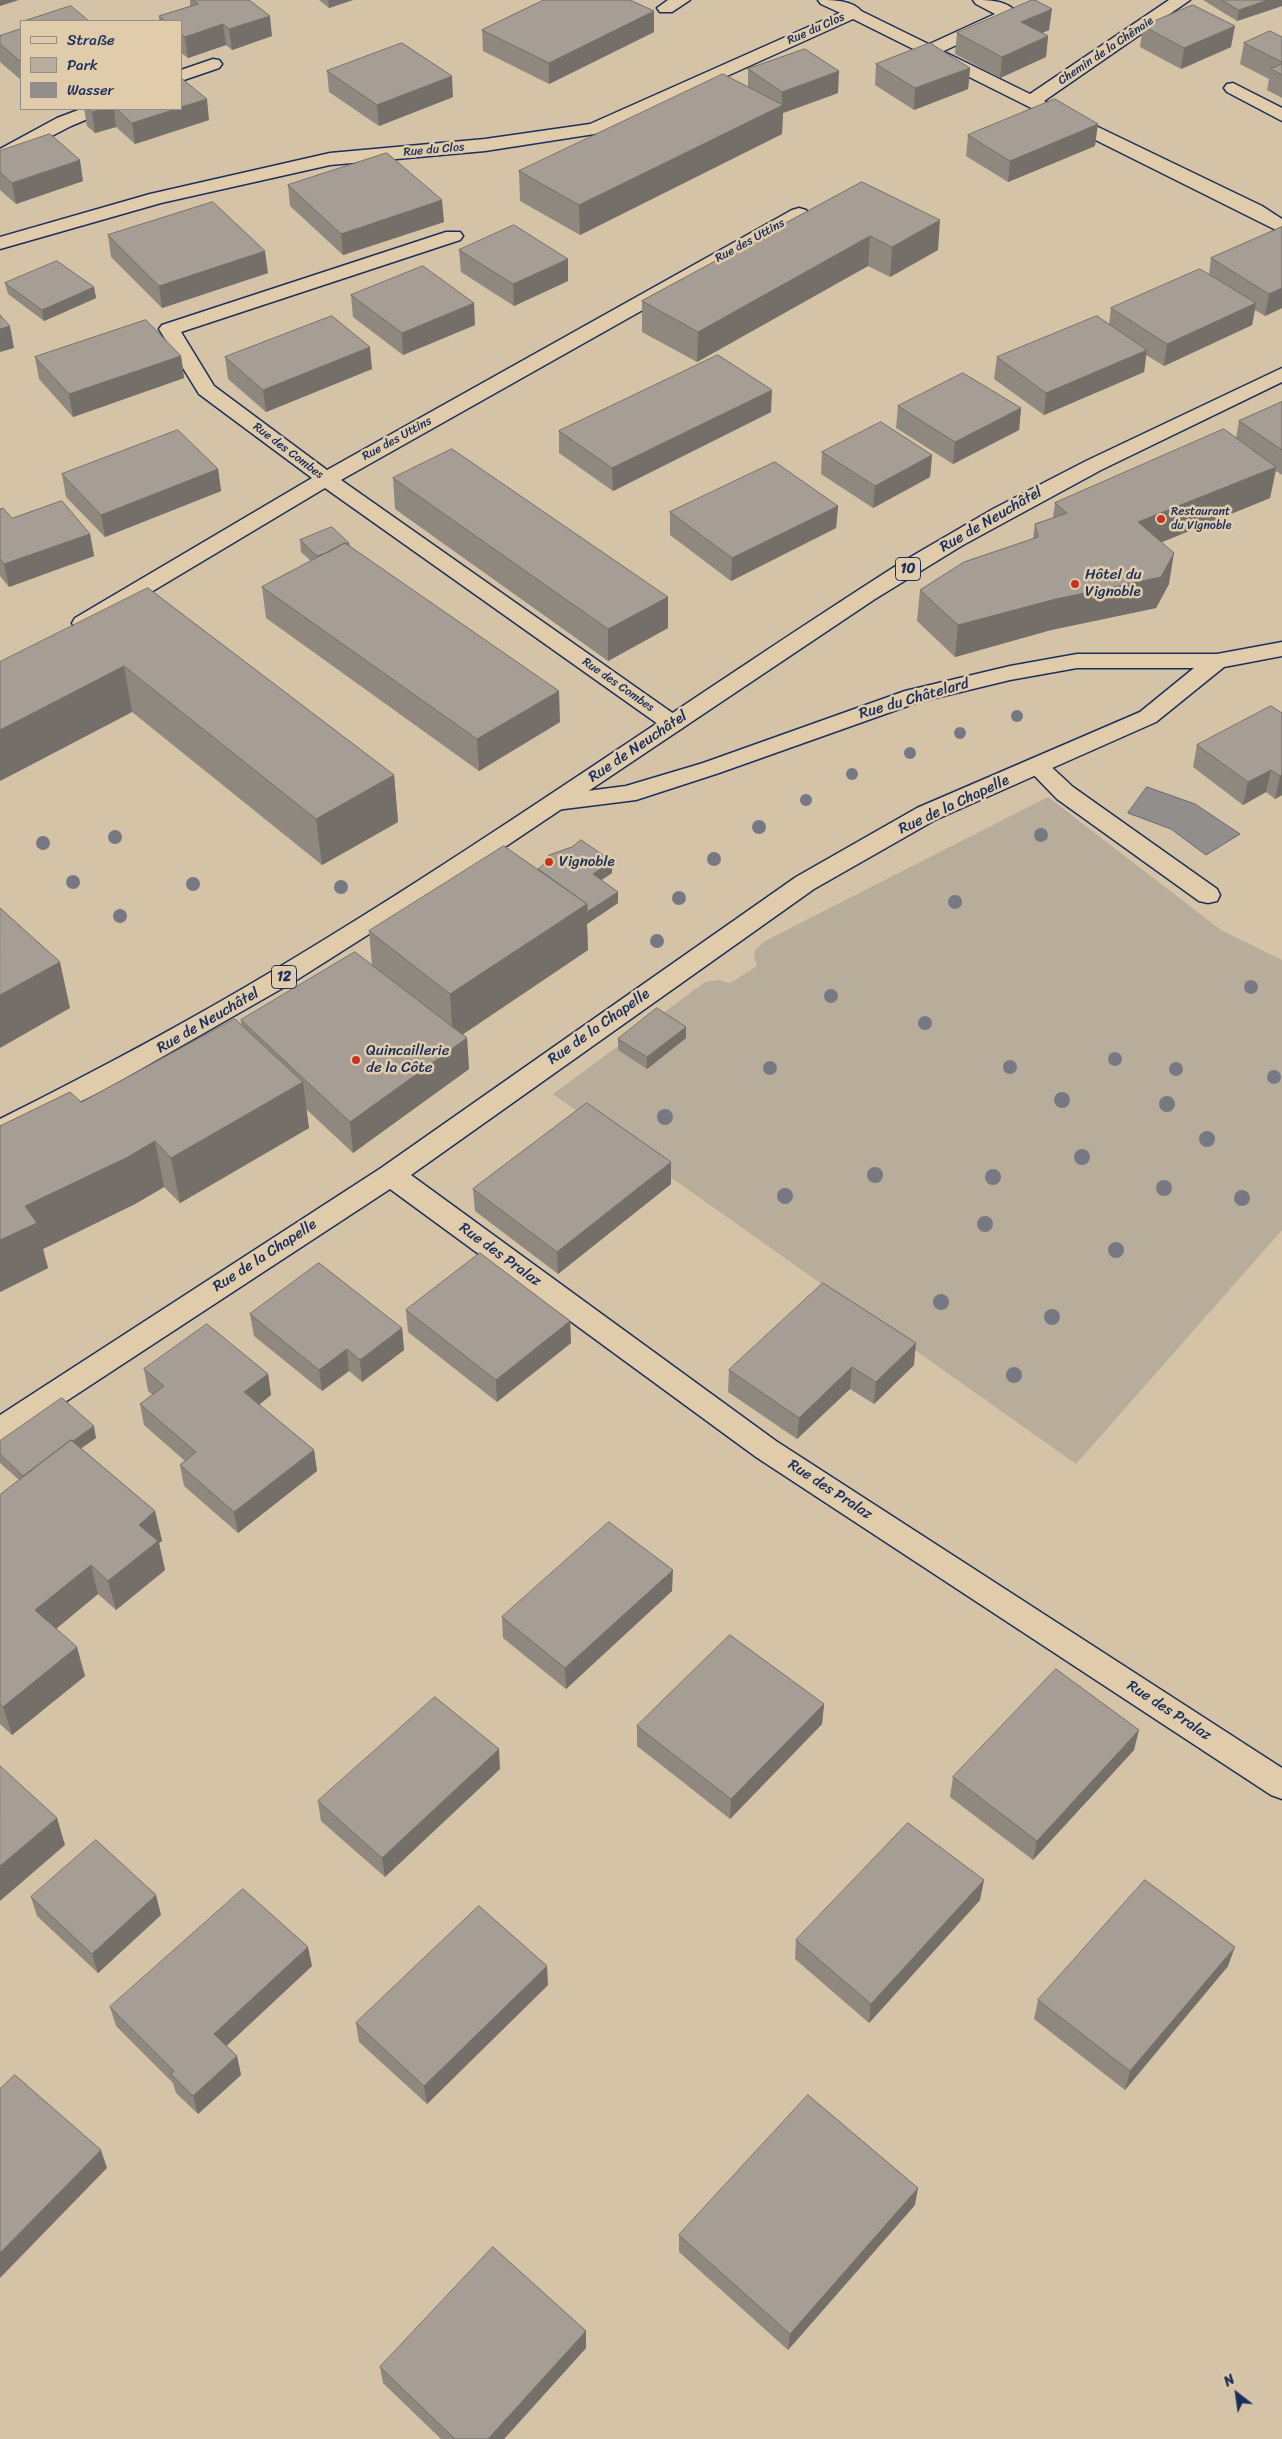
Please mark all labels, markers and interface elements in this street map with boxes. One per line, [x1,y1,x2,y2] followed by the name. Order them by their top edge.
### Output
[785,10,847,48] street label: Rue du Clos
[1056,14,1156,88] street label: Chemin de la Chênaie
[20,20,182,110] legend
[67,27,115,53] text: Straße
[67,52,98,78] text: Park
[67,77,114,103] text: Wasser
[403,140,465,160] street label: Rue du Clos
[713,216,787,266] street label: Rue des Uttins
[360,414,434,464] street label: Rue des Uttins
[250,420,326,482] street label: Rue des Combes
[937,483,1045,557] street label: Rue de Neuchâtel
[1171,505,1232,533] place label: Restaurant du Vignoble
[1155,513,1167,525] marker: Restaurant du Vignoble
[896,558,920,580] road number: 10
[1085,566,1142,601] place label: Hôtel du Vignoble
[1069,578,1081,590] marker: Hôtel du Vignoble
[579,655,657,715] street label: Rue des Combes
[857,675,971,723] street label: Rue du Châtelard
[585,707,691,787] street label: Rue de Neuchâtel
[896,771,1012,839] street label: Rue de la Chapelle
[559,853,615,871] place label: Vignoble
[543,856,555,868] marker: Vignoble
[272,966,296,989] road number: 12
[154,984,262,1058] street label: Rue de Neuchâtel
[545,985,653,1069] street label: Rue de la Chapelle
[366,1042,449,1077] place label: Quincaillerie de la Côte
[350,1054,362,1066] marker: Quincaillerie de la Côte
[210,1216,320,1296] street label: Rue de la Chapelle
[456,1219,544,1291] street label: Rue des Pralaz
[784,1456,876,1524] street label: Rue des Pralaz
[1123,1677,1215,1745] street label: Rue des Pralaz
[1219,2367,1240,2394] text: N
[1212,2369,1262,2419] north arrow

